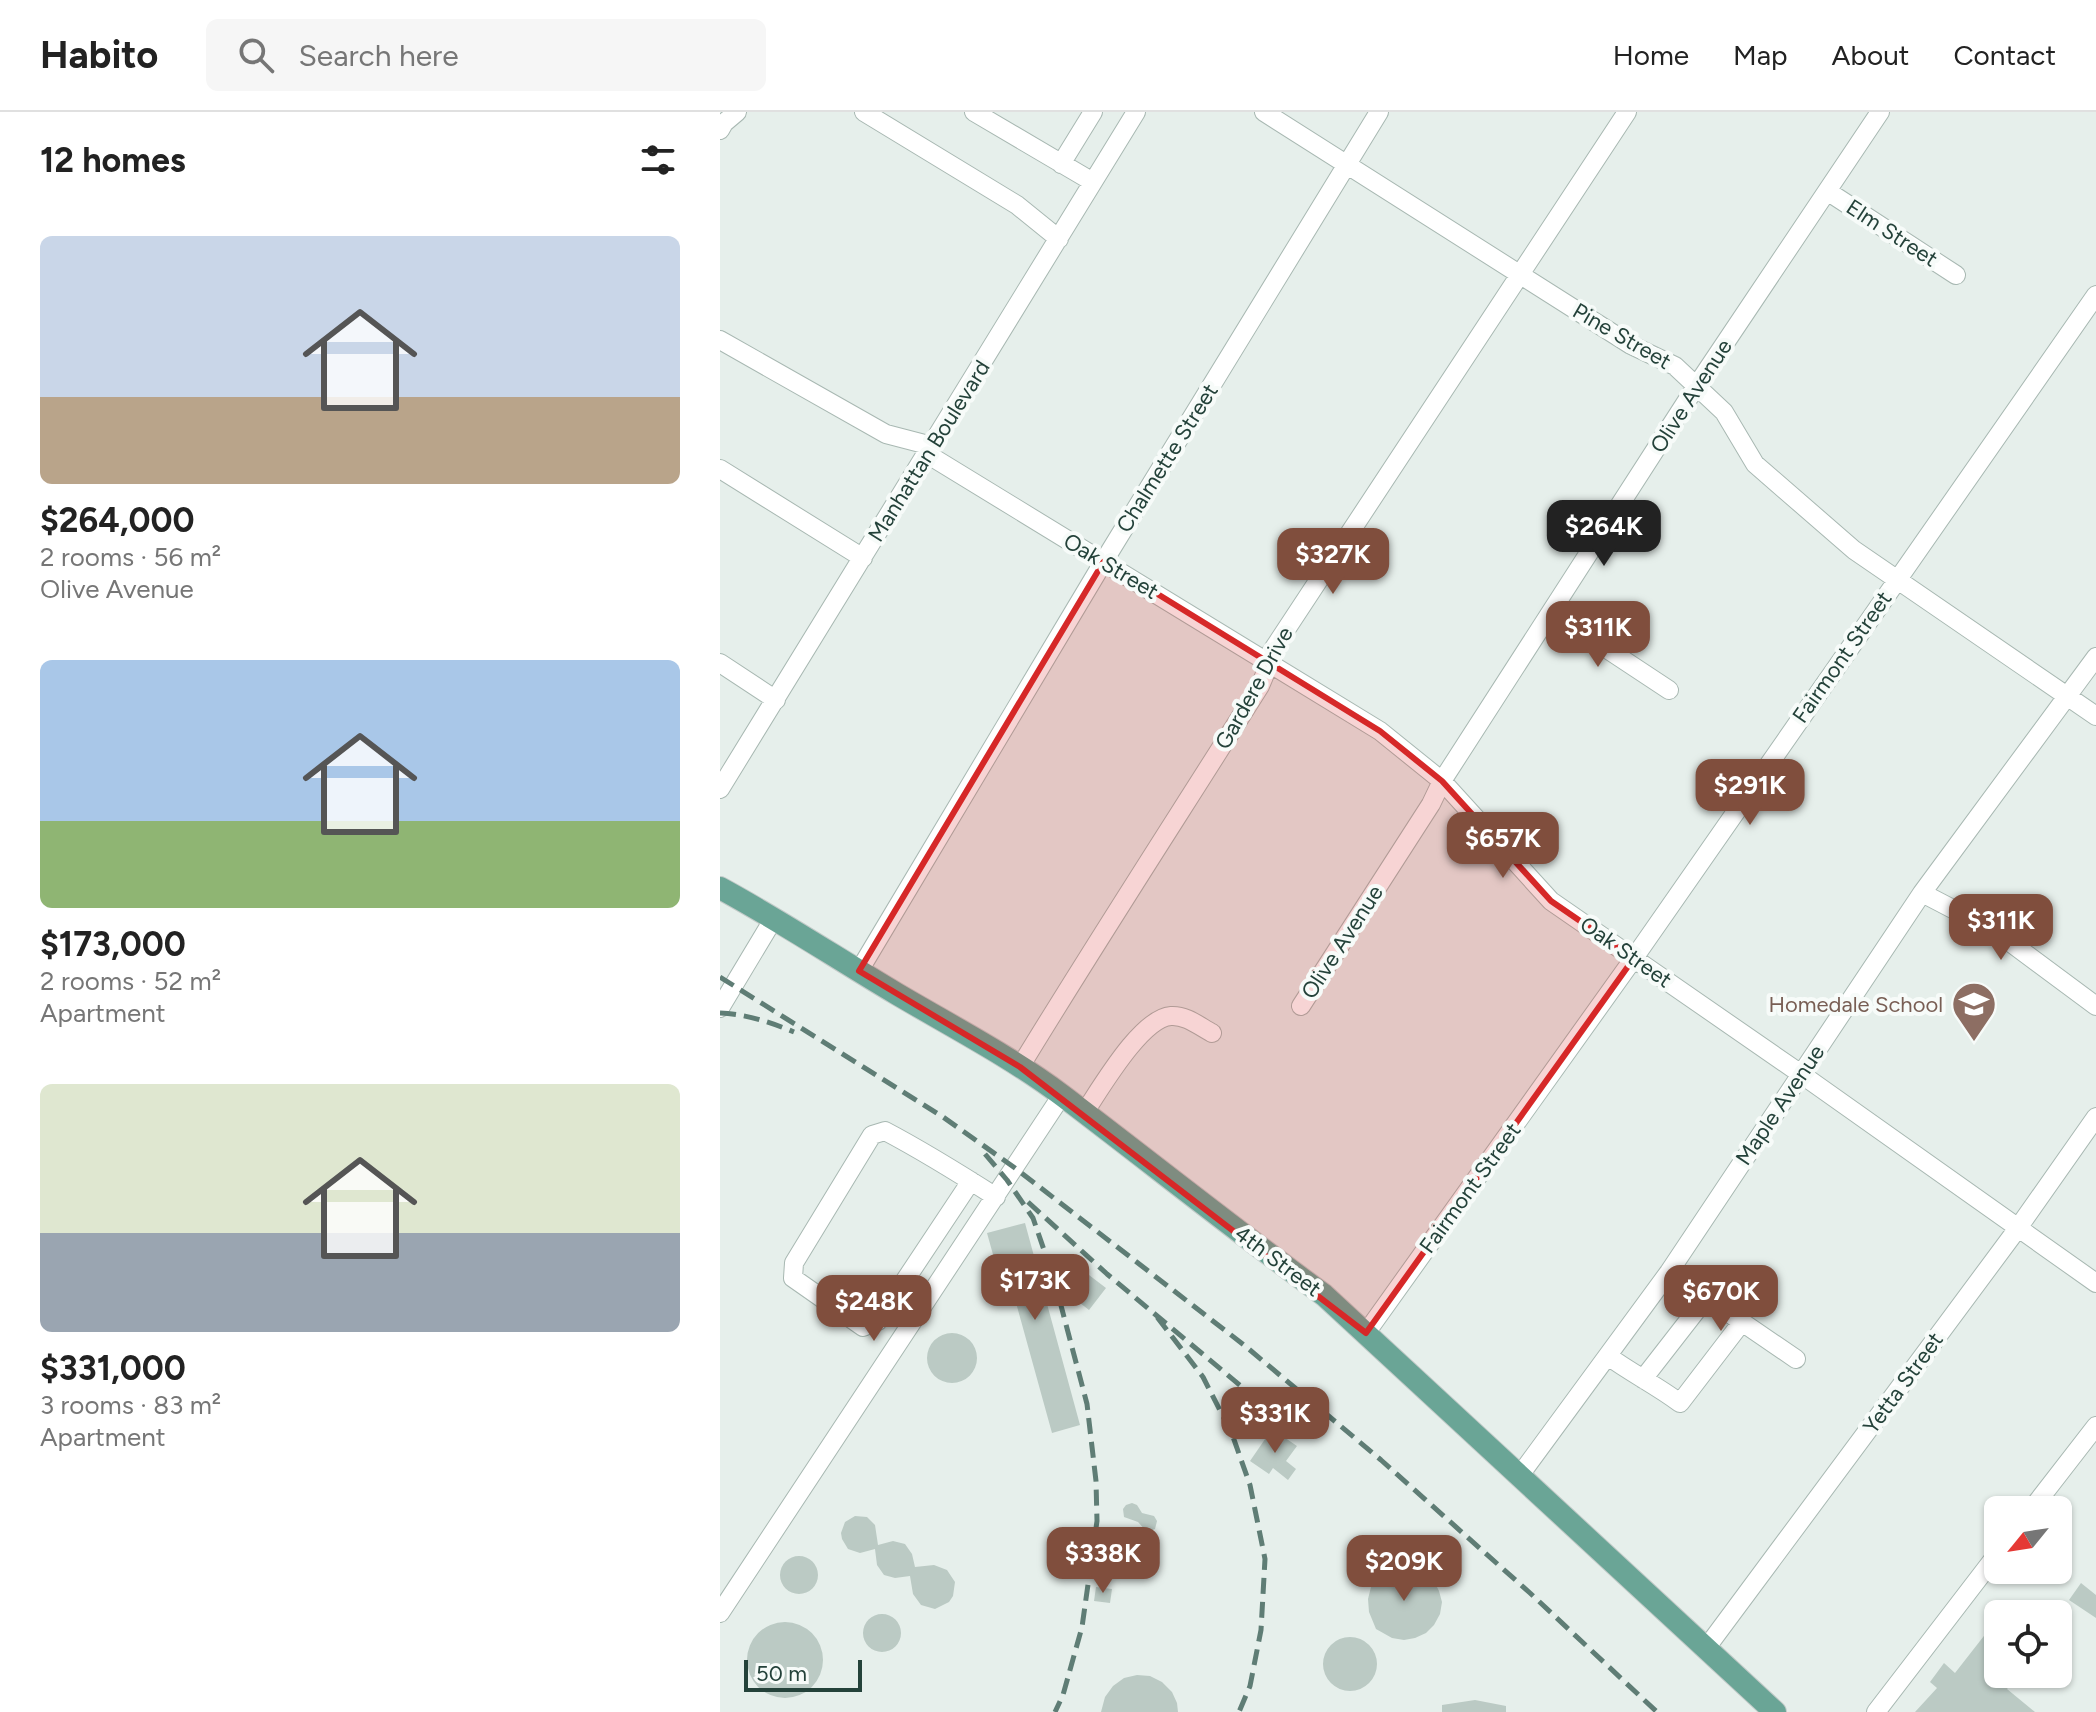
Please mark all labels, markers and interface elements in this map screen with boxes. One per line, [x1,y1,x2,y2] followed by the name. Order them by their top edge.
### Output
[206,19,766,91] search box
[40,32,158,78] text: Habito
[234,33,278,77] icon: search
[298,37,459,74] text: Search here
[1613,38,1689,72] text: Home
[1733,38,1788,72] text: Map
[1832,38,1909,72] text: About
[1953,38,2056,72] text: Contact
[636,138,680,182] icon: filters
[40,140,186,181] text: 12 homes
[1841,193,1943,273] street label: Elm Street
[288,288,432,432] icon: home
[1568,297,1676,375] street label: Pine Street
[1644,334,1738,458] street label: Olive Avenue
[862,355,996,547] street label: Manhattan Boulevard
[1110,379,1224,537] street label: Chalmette Street
[40,500,195,541] text: $264,000
[1548,500,1660,568] pin: $264K
[1565,510,1643,542] text: $264K
[1059,527,1163,605] street label: Oak Street
[1277,528,1389,596] pin: $327K
[1295,538,1371,570] text: $327K
[40,541,221,573] text: 2 rooms · 56 m²
[40,573,194,605] text: Olive Avenue
[1787,586,1897,728] street label: Fairmont Street
[1542,601,1654,669] pin: $311K
[1564,611,1632,643] text: $311K
[1209,622,1299,754] street label: Gardere Drive
[288,712,432,856] icon: home
[1694,759,1806,827] pin: $291K
[1714,769,1786,801] text: $291K
[1447,812,1559,880] pin: $657K
[1465,822,1541,854] text: $657K
[1295,880,1389,1004] street label: Olive Avenue
[1945,894,2057,962] pin: $311K
[1967,904,2035,936] text: $311K
[1575,911,1677,993] street label: Oak Street
[40,924,186,965] text: $173,000
[40,965,221,997] text: 2 rooms · 52 m²
[1950,980,1998,1043] school or university icon: Homedale School
[1769,991,1943,1018] place label: Homedale School
[40,997,166,1029] text: Apartment
[1730,1040,1830,1170] street label: Maple Avenue
[1414,1117,1526,1259] street label: Fairmont Street
[288,1136,432,1280] icon: home
[1229,1220,1327,1302] street label: 4th Street
[979,1254,1091,1322] pin: $173K
[999,1264,1071,1296] text: $173K
[1665,1265,1777,1333] pin: $670K
[818,1275,930,1343] pin: $248K
[1682,1275,1760,1307] text: $670K
[834,1285,914,1317] text: $248K
[1857,1327,1949,1439] street label: Yetta Street
[40,1348,186,1389] text: $331,000
[1219,1387,1331,1455] pin: $331K
[40,1389,221,1421] text: 3 rooms · 83 m²
[1239,1397,1311,1429] text: $331K
[40,1421,166,1453] text: Apartment
[1984,1496,2072,1584] north arrow
[1984,1496,2072,1688] map controls
[1047,1527,1159,1595] pin: $338K
[1348,1535,1460,1603] pin: $209K
[1065,1537,1141,1569] text: $338K
[1365,1545,1443,1577] text: $209K
[1984,1600,2072,1688] button: locate
[744,1656,862,1692] scale bar
[756,1660,807,1687] text: 50 m

